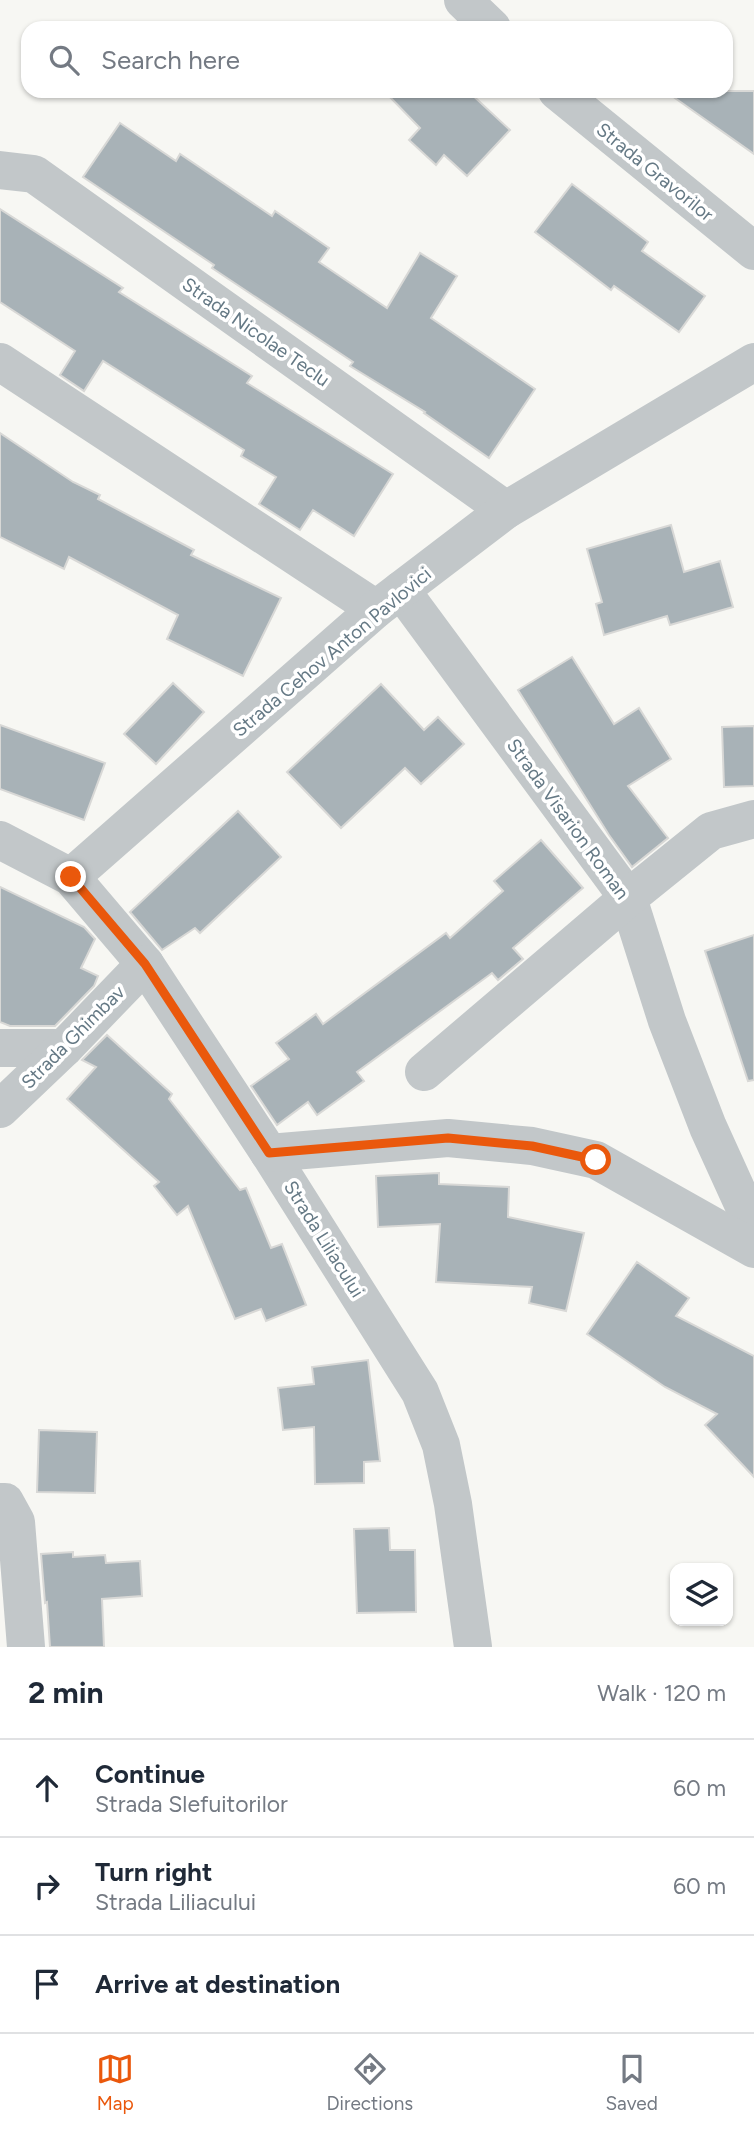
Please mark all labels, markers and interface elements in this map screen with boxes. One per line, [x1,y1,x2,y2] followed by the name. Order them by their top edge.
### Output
[21,21,733,98] search box
[45,41,83,79] icon: search
[101,44,240,76] text: Search here
[592,118,719,227] street label: Strada Gravorilor
[178,273,334,391] street label: Strada Nicolae Teclu
[228,562,436,742] street label: Strada Cehov Anton Pavlovici
[502,734,634,904] street label: Strada Visarion Roman
[55,861,86,892] route end
[17,980,130,1093] street label: Strada Ghimbav
[580,1144,611,1175] route start
[279,1176,369,1302] street label: Strada Liliacului
[670,1563,733,1626] map controls
[670,1563,733,1626] button: layers
[28,1674,104,1711] text: 2 min
[597,1679,726,1707] text: Walk · 120 m
[95,1758,205,1790] text: Continue
[28,1769,66,1807] icon: ahead
[673,1774,726,1802] text: 60 m
[95,1790,288,1818] text: Strada Slefuitorilor
[95,1856,212,1888] text: Turn right
[28,1867,66,1905] icon: right
[673,1872,726,1900] text: 60 m
[95,1888,256,1916] text: Strada Liliacului
[28,1965,66,2003] icon: arrive
[95,1968,340,2000] text: Arrive at destination
[96,2050,134,2115] tab: Map
[326,2050,413,2115] tab: Directions
[605,2050,658,2115] tab: Saved

